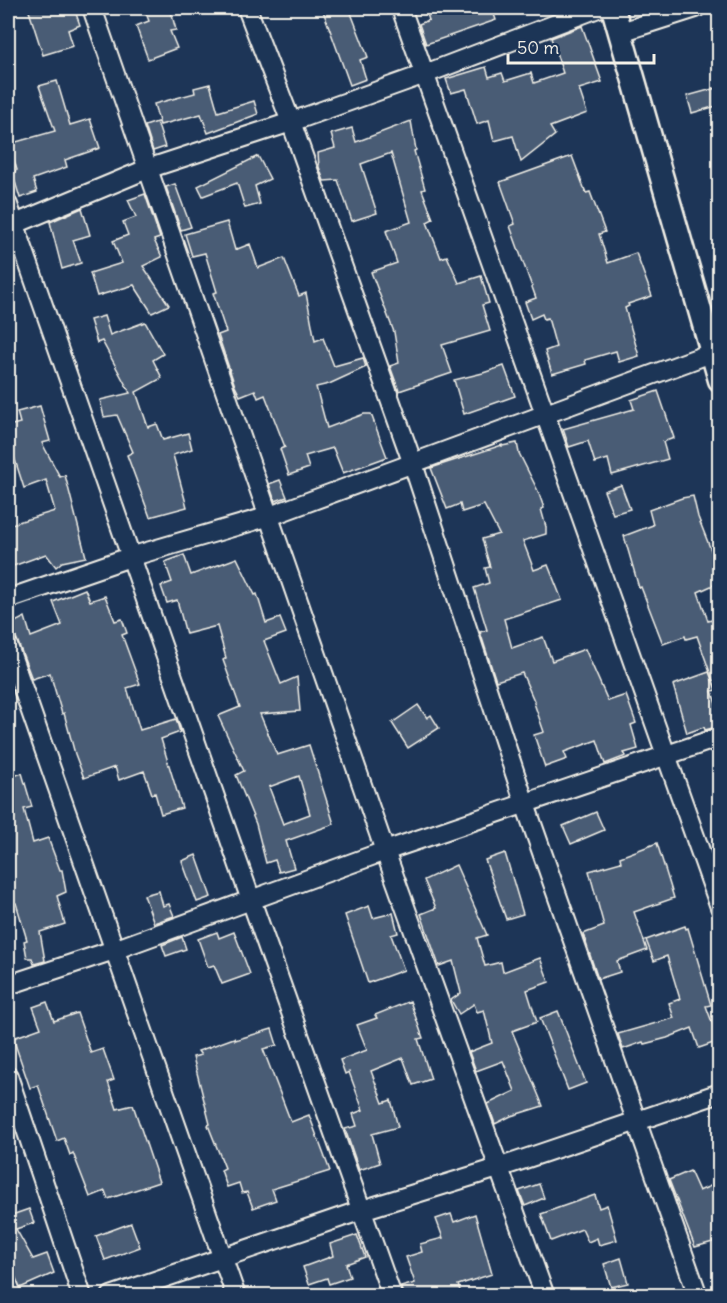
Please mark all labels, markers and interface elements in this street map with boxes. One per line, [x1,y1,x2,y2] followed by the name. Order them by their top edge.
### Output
[508,27,654,65] scale bar
[517,36,559,59] text: 50 m

